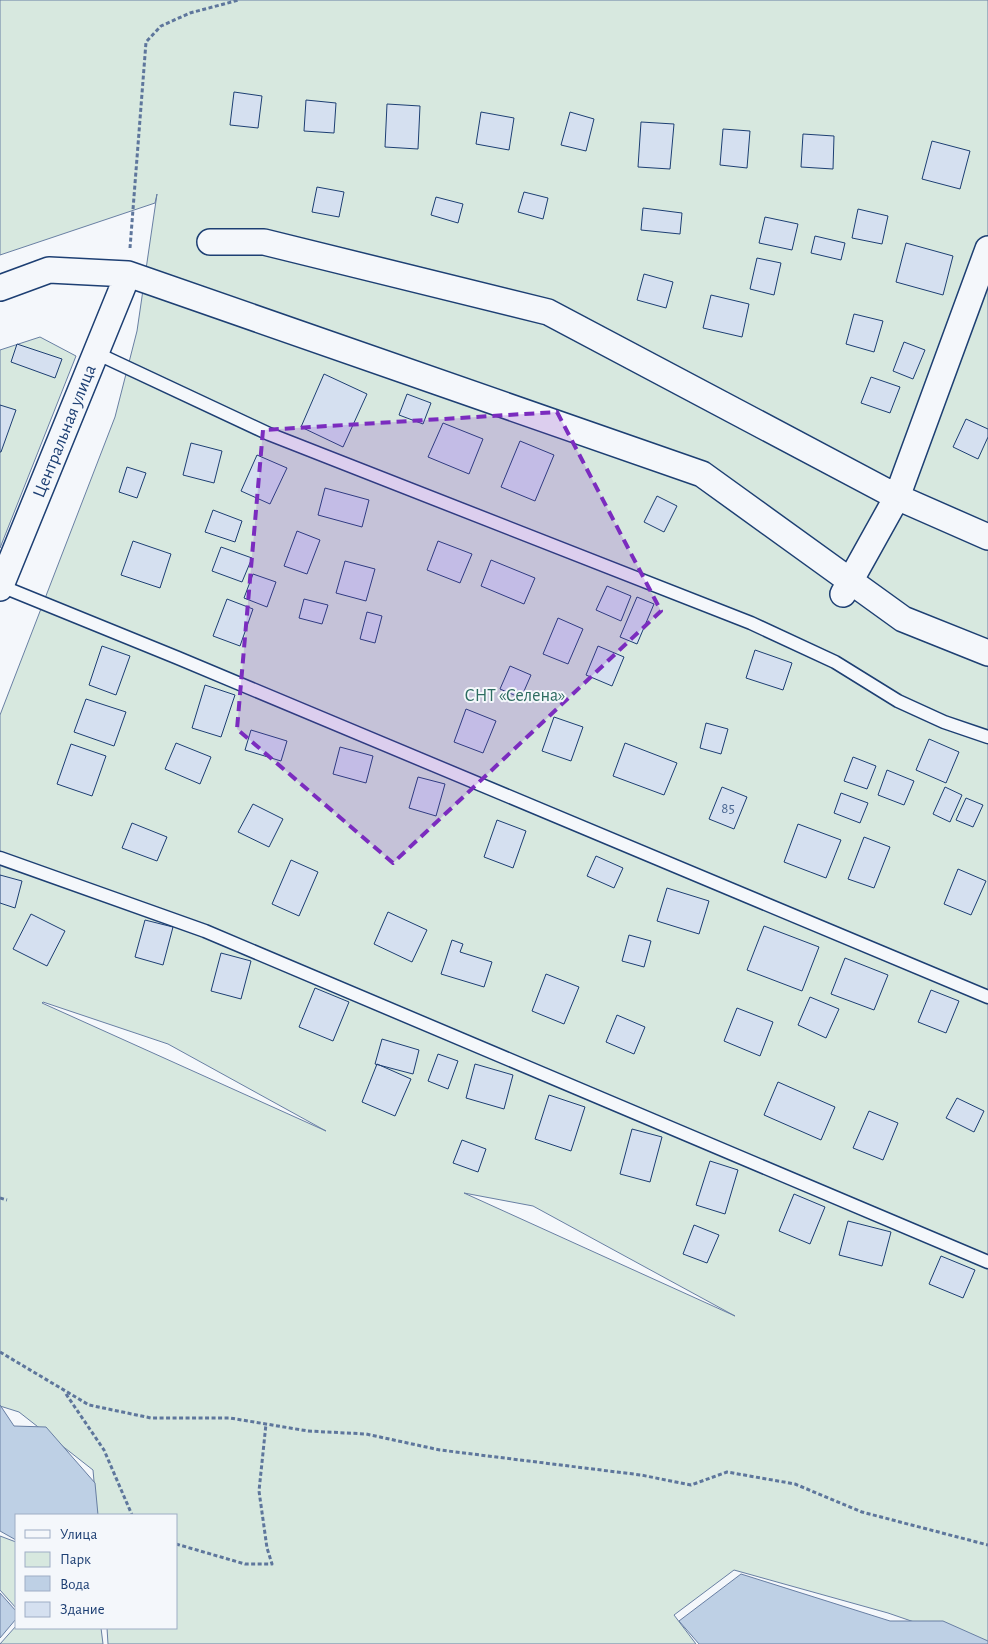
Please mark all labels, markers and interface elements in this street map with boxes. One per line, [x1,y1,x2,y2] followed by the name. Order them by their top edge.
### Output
[30,362,100,500] street label: Центральная улица
[465,687,565,705] park label: СНТ «Селена»
[721,801,735,816] house number: 85
[15,1514,178,1629] legend
[60,1527,97,1542] text: Улица
[60,1552,91,1567] text: Парк
[60,1577,90,1592] text: Вода
[60,1602,105,1617] text: Здание

